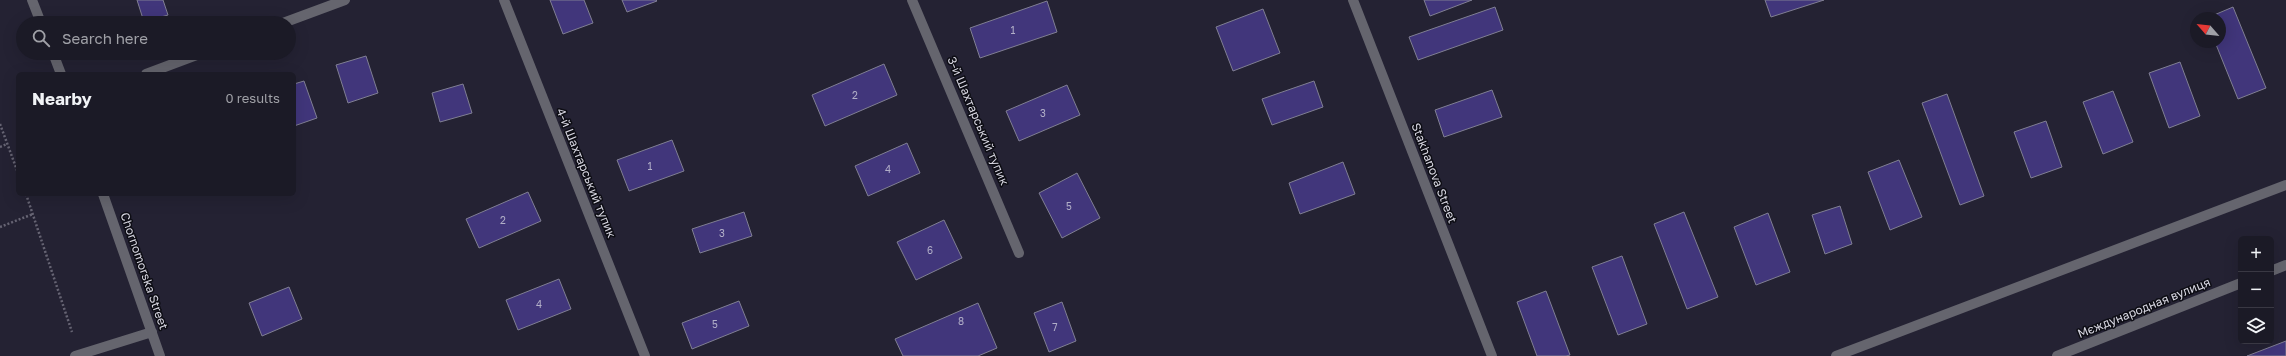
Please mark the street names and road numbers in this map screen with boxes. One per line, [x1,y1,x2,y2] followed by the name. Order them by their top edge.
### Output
[945,54,1012,188] street label: 3-й Шахтарський тупик
[554,106,619,240] street label: 4-й Шахтарський тупик
[1408,121,1461,225] street label: Stakhanova Street
[117,210,172,332] street label: Chornomorska Street
[2075,274,2212,341] street label: Мєждународная вулиця

